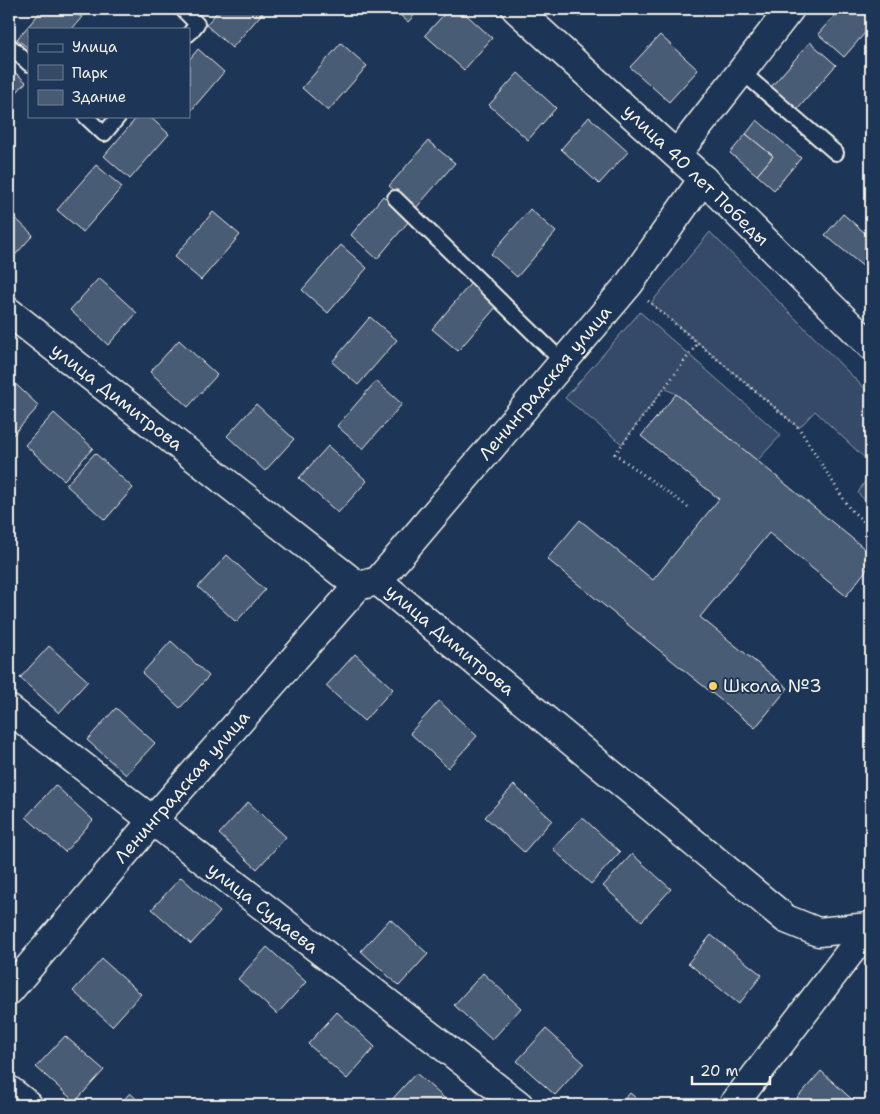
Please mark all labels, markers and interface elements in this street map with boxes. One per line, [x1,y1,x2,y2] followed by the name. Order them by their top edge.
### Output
[28,28,190,118] legend
[72,37,118,57] text: Улица
[72,63,108,83] text: Парк
[72,87,126,107] text: Здание
[618,99,774,251] street label: улица 40 лет Победы
[473,301,617,465] street label: Ленинградская улица
[46,338,188,456] street label: улица Димитрова
[380,579,520,701] street label: улица Димитрова
[723,674,822,698] place label: Школа №3
[707,680,719,692] marker: Школа №3
[109,706,255,868] street label: Ленинградская улица
[203,857,323,959] street label: улица Судаева
[692,1054,770,1086] scale bar
[700,1061,739,1081] text: 20 m

